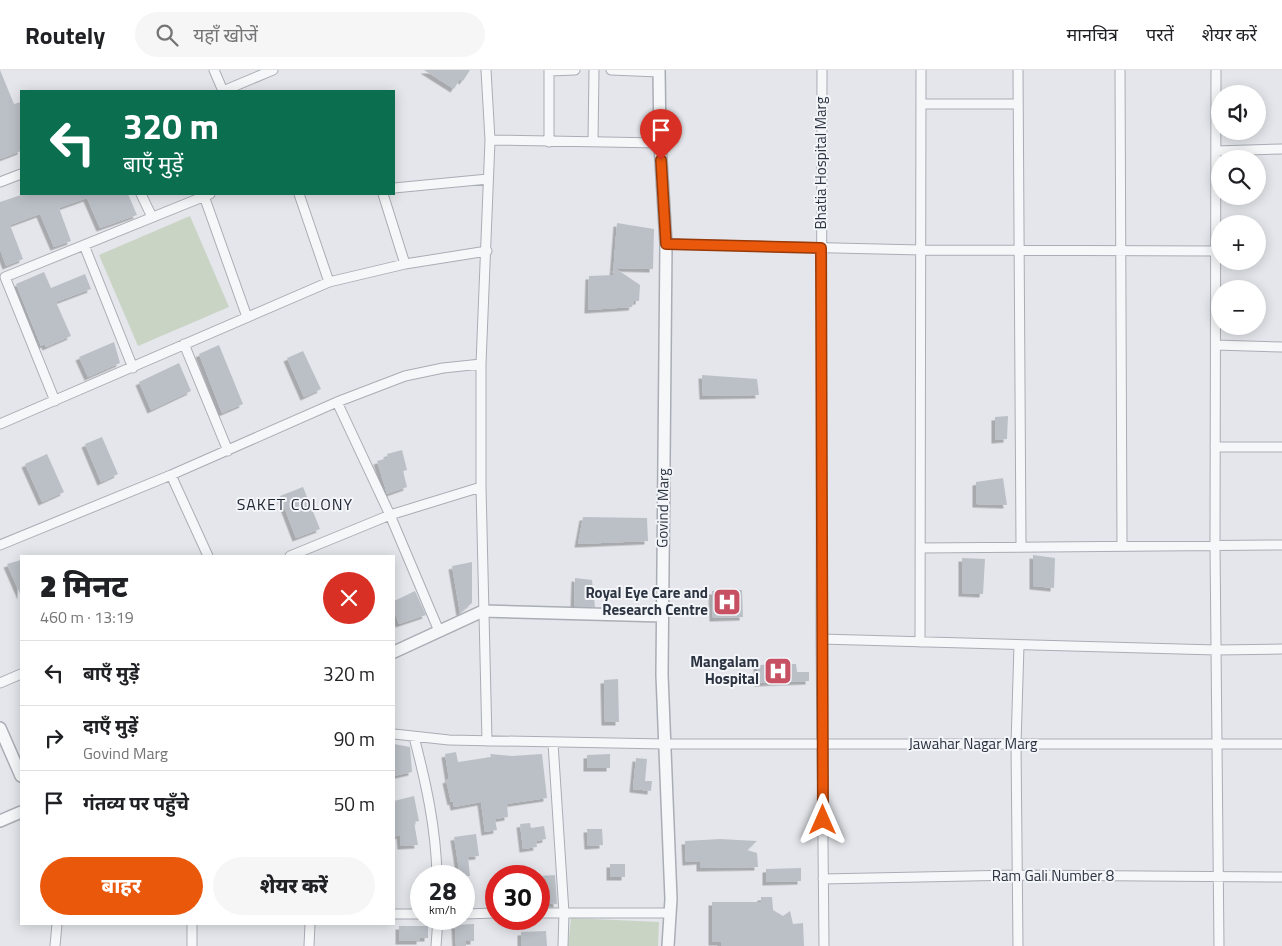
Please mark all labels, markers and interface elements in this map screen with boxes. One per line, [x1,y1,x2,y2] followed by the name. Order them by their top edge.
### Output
[135,12,485,57] search box
[25,17,105,53] text: Routely
[193,20,258,49] text: यहाँ खोजें
[153,21,181,49] icon: search
[1066,21,1118,48] text: मानचित्र
[1146,21,1174,48] text: परतें
[1202,21,1257,48] text: शेयर करें
[1211,85,1266,335] map controls
[1211,85,1266,140] button: sound
[809,96,832,229] street label: Bhatia Hospital Marg
[123,99,219,153] text: 320 m
[640,109,682,160] pin
[40,110,105,175] icon: left
[647,116,675,144] icon: arrive
[123,147,183,181] text: बाएँ मुड़ें
[1211,150,1266,205] button: search
[1211,215,1266,270] button: +
[1211,280,1266,335] button: −
[650,468,675,548] street label: Govind Marg
[237,492,353,516] district label: SAKET COLONY
[40,563,128,609] text: 2 मिनट
[323,572,375,624] button: close
[585,581,708,621] place label: Royal Eye Care and Research Centre
[712,587,742,617] hospital icon: Royal Eye Care and Research Centre
[40,605,134,629] text: 460 m · 13:19
[690,650,759,690] place label: Mangalam Hospital
[763,656,793,686] hospital icon: Mangalam Hospital
[83,658,139,687] text: बाएँ मुड़ें
[40,659,68,687] icon: left
[323,659,375,688] text: 320 m
[83,711,138,740] text: दाएँ मुड़ें
[40,724,68,752] icon: right
[334,724,375,753] text: 90 m
[908,732,1038,755] street label: Jawahar Nagar Marg
[83,741,168,765] text: Govind Marg
[83,788,189,817] text: गंतव्य पर पहुँचे
[40,789,68,817] icon: arrive
[334,789,375,818] text: 50 m
[796,793,848,845] position arrow
[40,857,203,915] button: बाहर
[213,857,375,915] button: शेयर करें
[992,864,1114,887] street label: Ram Gali Number 8
[485,865,550,930] speed limit sign: 30
[428,872,457,910] text: 28
[429,900,456,919] text: km/h

